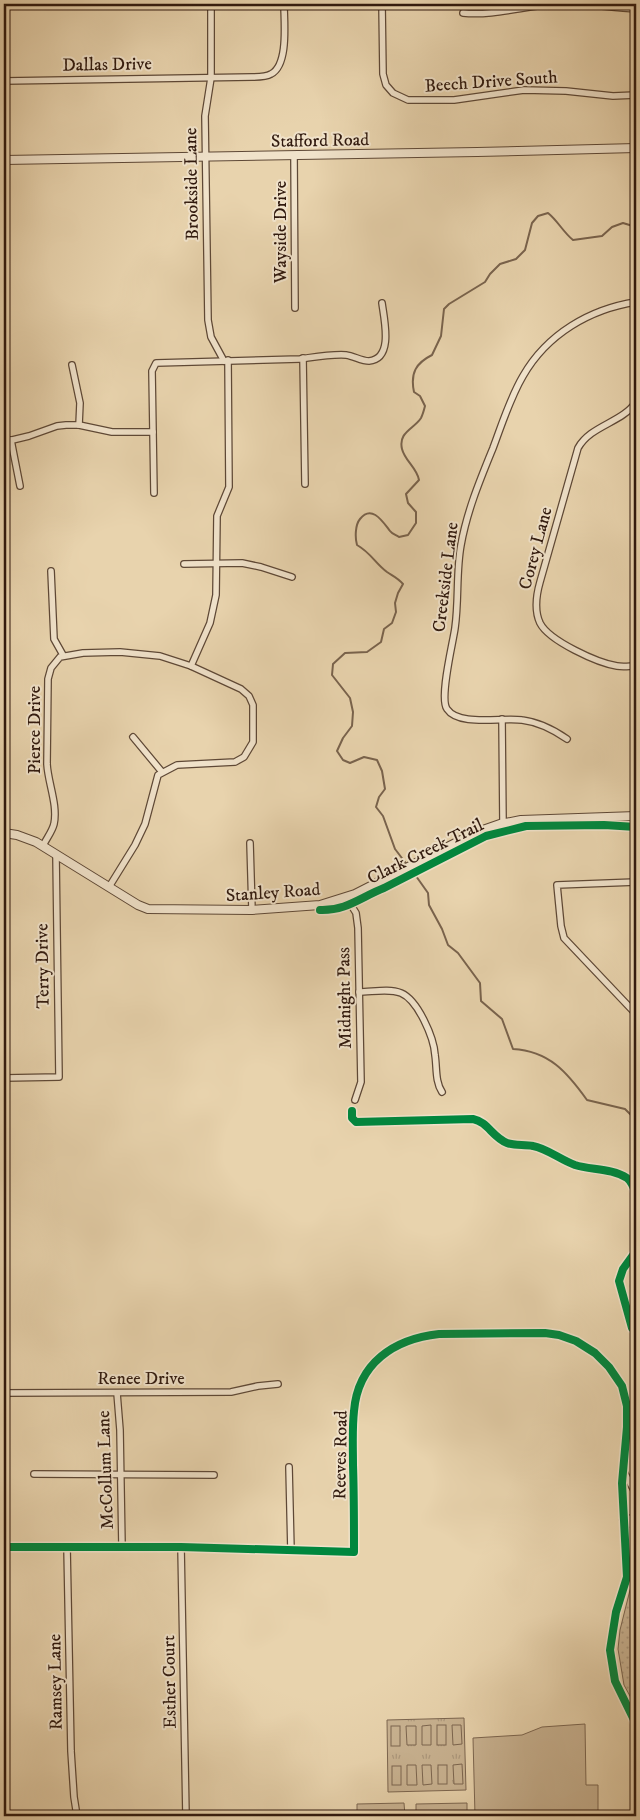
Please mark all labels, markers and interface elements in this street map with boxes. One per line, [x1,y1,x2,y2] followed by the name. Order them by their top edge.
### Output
[62,53,152,77] street label: Dallas Drive
[424,66,559,98] street label: Beech Drive South
[180,127,204,241] street label: Brookside Lane
[271,129,369,153] street label: Stafford Road
[270,181,292,284] street label: Wayside Drive
[514,505,558,592] street label: Corey Lane
[428,521,464,633] street label: Creekside Lane
[24,686,46,774] street label: Pierce Drive
[364,814,488,890] street label: Clark Creek Trail
[225,879,321,907] street label: Stanley Road
[31,923,55,1009] street label: Terry Drive
[333,947,357,1049] street label: Midnight Pass
[97,1368,185,1390] street label: Renee Drive
[93,1410,119,1530] street label: McCollum Lane
[329,1410,353,1500] street label: Reeves Road
[44,1634,68,1730] street label: Ramsey Lane
[158,1635,182,1729] street label: Esther Court

